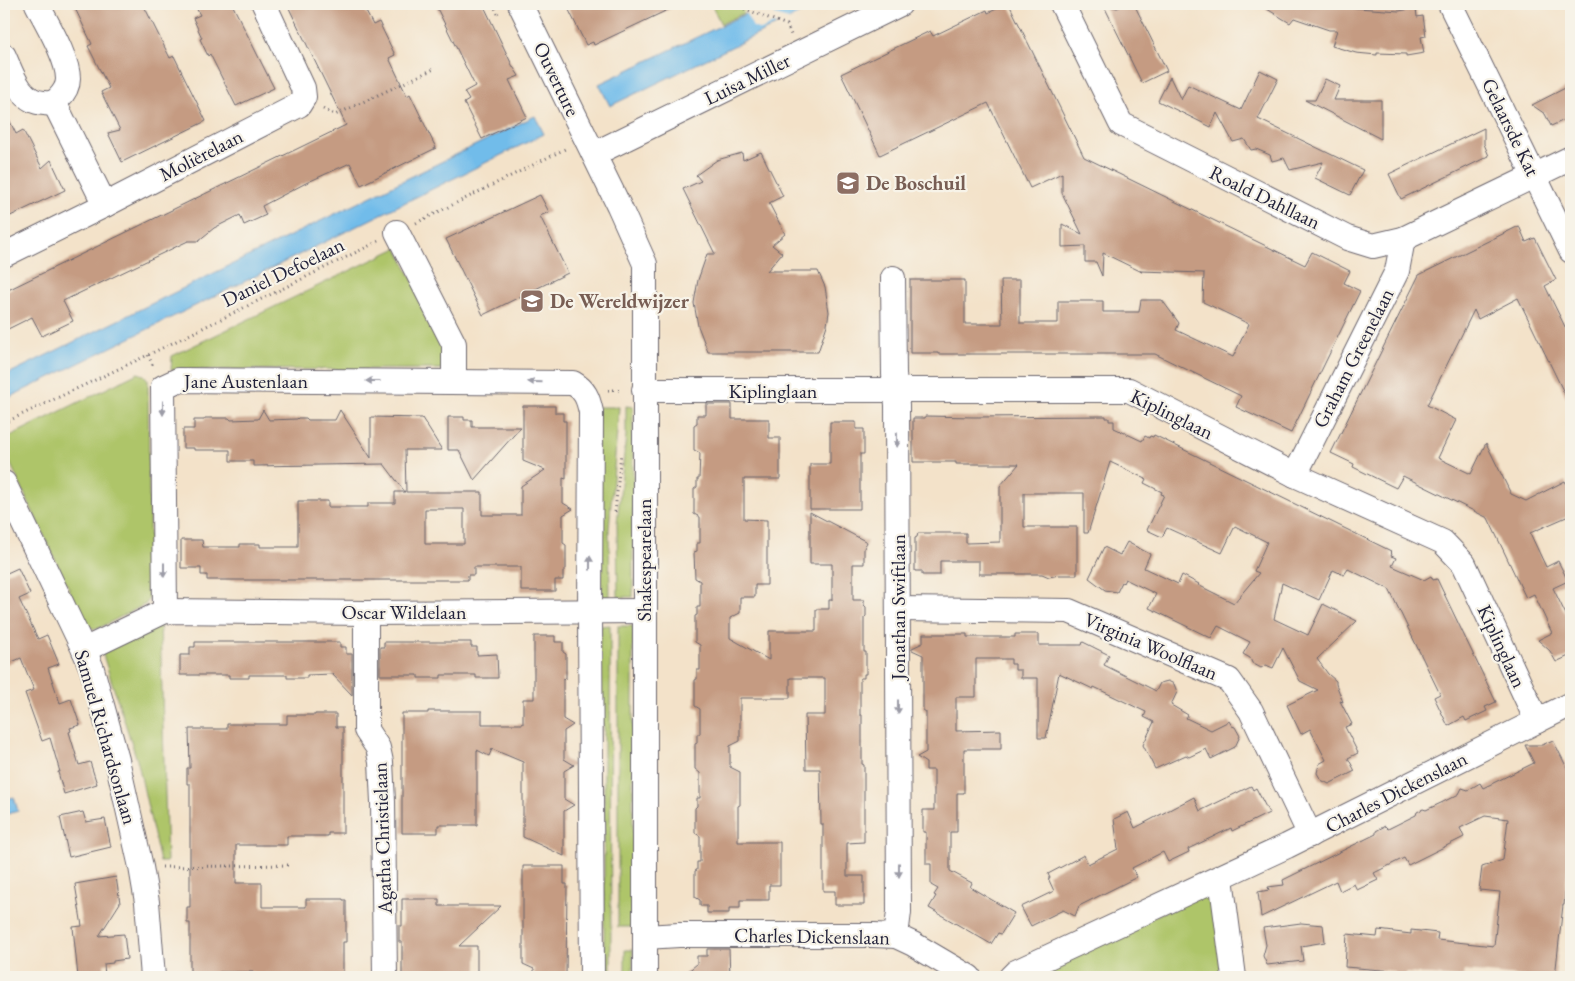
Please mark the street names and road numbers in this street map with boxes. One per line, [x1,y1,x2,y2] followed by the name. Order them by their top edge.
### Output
[528,37,586,121] street label: Ouverture
[700,47,795,111] street label: Luisa Miller
[1476,74,1546,181] street label: Gelaarsde Kat
[155,123,248,187] street label: Molièrelaan
[1205,159,1325,235] street label: Roald Dahllaan
[218,231,349,313] street label: Daniel Defoelaan
[1307,283,1400,432] street label: Graham Greenelaan
[182,368,308,394] street label: Jane Austenlaan
[729,378,818,404] street label: Kiplinglaan
[1126,383,1218,445] street label: Kiplinglaan
[631,498,657,622] street label: Shakespearelaan
[885,533,911,682] street label: Jonathan Swiftlaan
[341,599,467,625] street label: Oscar Wildelaan
[1471,600,1533,692] street label: Kiplinglaan
[1080,606,1222,686] street label: Virginia Woolflaan
[69,647,144,828] street label: Samuel Richardsonlaan
[1321,745,1472,839] street label: Charles Dickenslaan
[366,761,398,915] street label: Agatha Christielaan
[734,922,891,950] street label: Charles Dickenslaan

